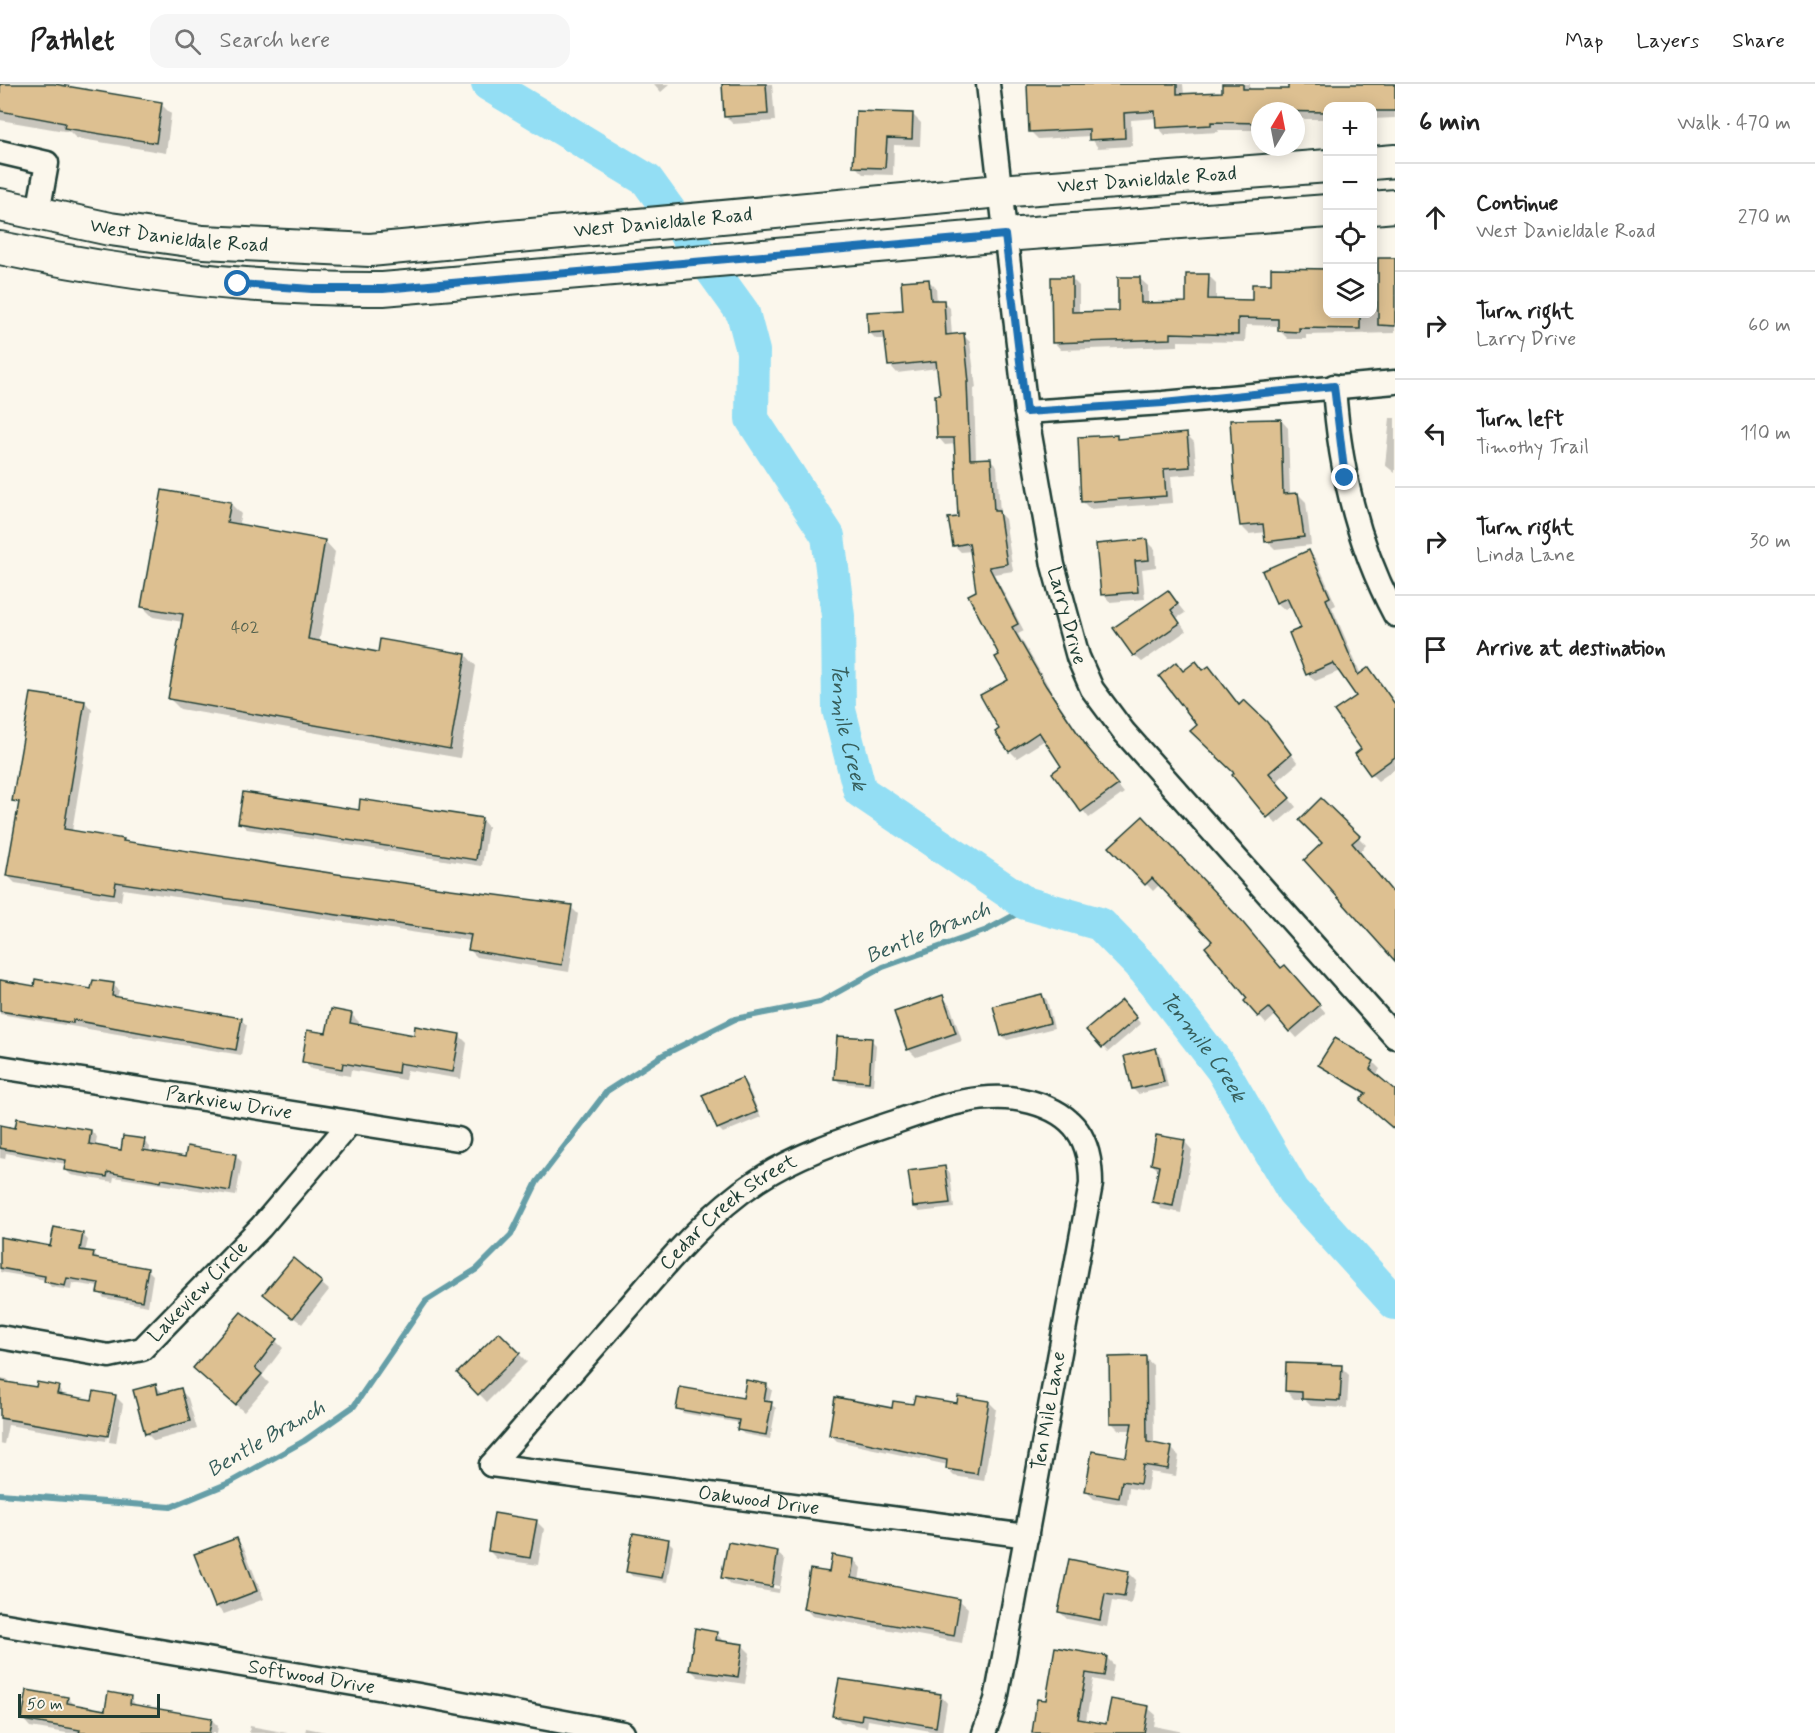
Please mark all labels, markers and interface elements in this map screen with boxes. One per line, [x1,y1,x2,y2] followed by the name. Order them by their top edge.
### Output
[150,14,570,68] search box
[30,23,114,60] text: Pathlet
[171,25,204,58] icon: search
[219,27,330,55] text: Search here
[1565,27,1603,55] text: Map
[1636,27,1699,55] text: Layers
[1732,27,1785,55] text: Share
[1251,102,1305,156] north arrow
[1323,102,1377,318] map controls
[1323,102,1377,156] button: +
[1419,106,1481,140] text: 6 min
[1677,110,1791,137] text: Walk · 470 m
[1323,156,1377,210] button: −
[1057,160,1238,200] street label: West Danieldale Road
[1476,190,1558,218] text: Continue
[572,201,754,244] street label: West Danieldale Road
[1419,201,1452,234] icon: ahead
[1738,204,1791,231] text: 270 m
[1323,210,1377,264] button: locate
[87,211,269,259] street label: West Danieldale Road
[1476,218,1655,245] text: West Danieldale Road
[1323,264,1377,318] button: layers
[224,270,250,296] route start
[1476,298,1574,326] text: Turn right
[1419,309,1452,342] icon: right
[1748,312,1791,339] text: 60 m
[1476,326,1576,353] text: Larry Drive
[1476,406,1564,434] text: Turn left
[1419,417,1452,450] icon: left
[1740,420,1791,447] text: 110 m
[1476,434,1589,461] text: Timothy Trail
[1331,464,1357,490] route end
[1476,514,1574,542] text: Turn right
[1419,525,1452,558] icon: right
[1749,528,1791,555] text: 30 m
[1476,542,1575,569] text: Linda Lane
[1041,564,1093,669] street label: Larry Drive
[231,617,259,638] house number: 402
[1419,633,1452,666] icon: arrive
[1476,635,1666,663] text: Arrive at destination
[824,663,874,795] water label: Tenmile Creek
[862,895,995,971] water label: Bentle Branch
[1153,986,1253,1108] water label: Tenmile Creek
[164,1080,294,1126] street label: Parkview Drive
[653,1147,801,1276] street label: Cedar Creek Street
[142,1234,254,1348] street label: Lakeview Circle
[1025,1349,1073,1473] street label: Ten Mile Lane
[202,1394,330,1484] water label: Bentle Branch
[696,1479,821,1522] street label: Oakwood Drive
[246,1653,377,1701] street label: Softwood Drive
[18,1691,160,1718] scale bar
[27,1694,63,1715] text: 50 m

